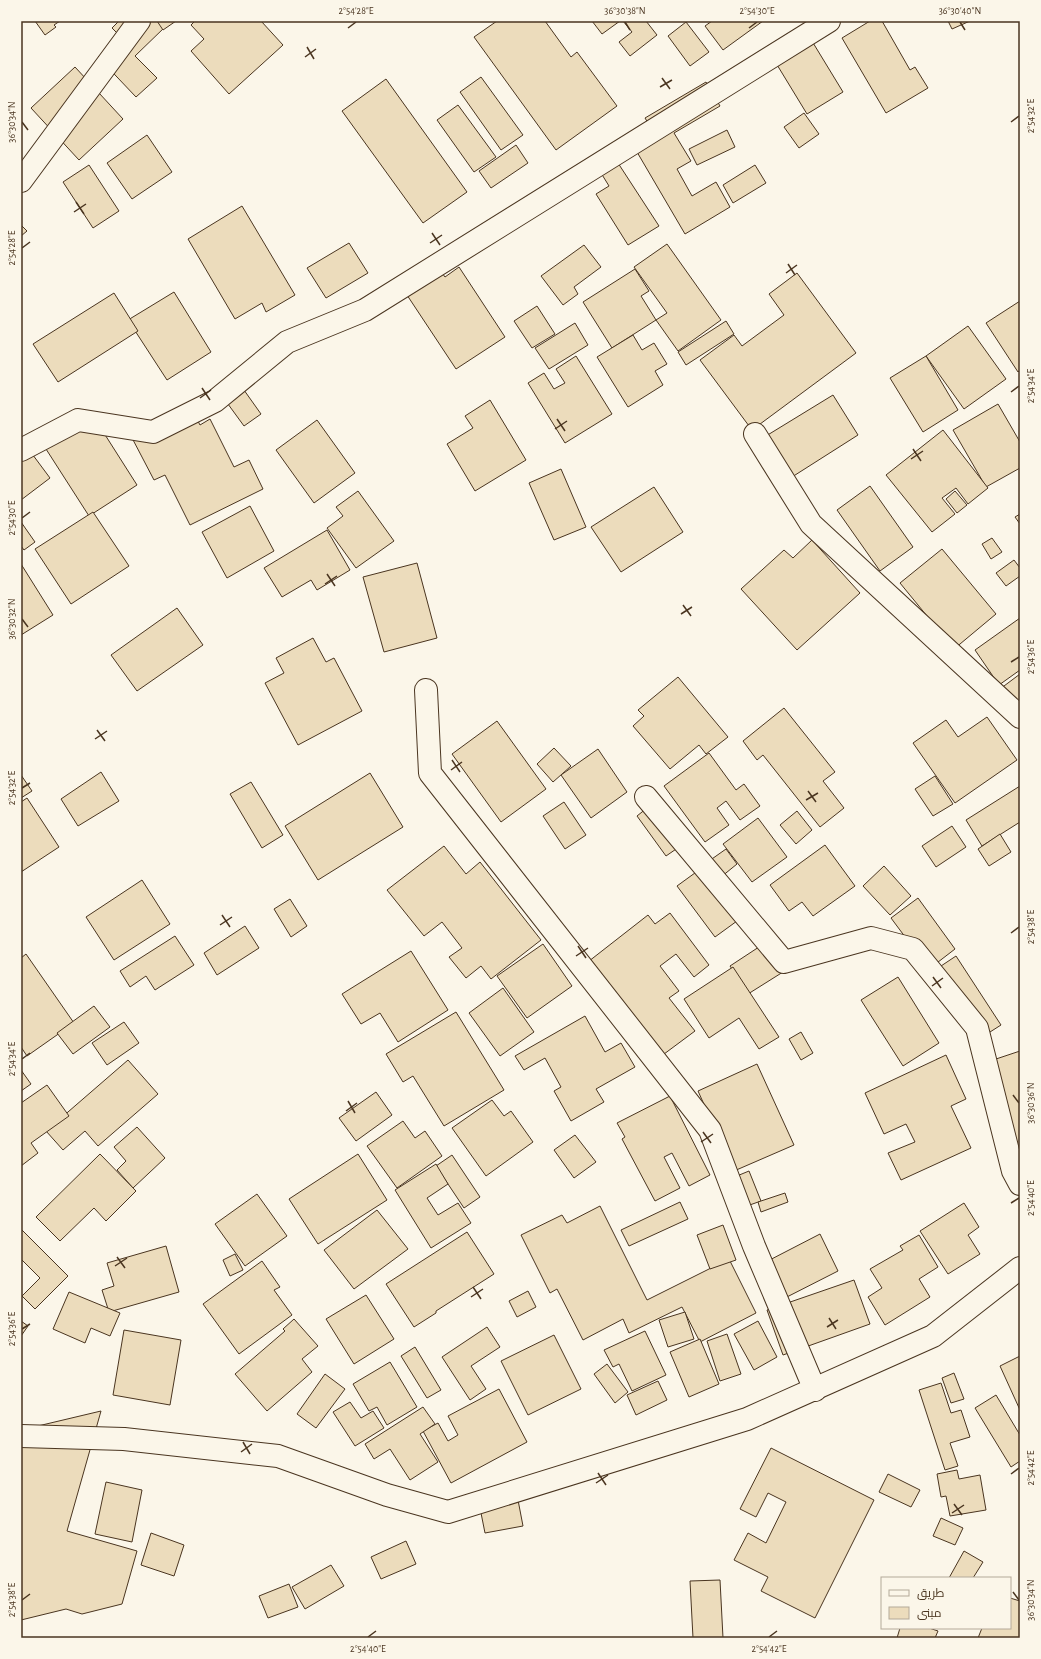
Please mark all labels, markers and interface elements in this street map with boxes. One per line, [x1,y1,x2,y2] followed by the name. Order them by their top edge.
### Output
[338,6,374,16] text: 2°54'28"E
[604,6,646,16] text: 36°30'38"N
[739,6,775,16] text: 2°54'30"E
[939,6,981,16] text: 36°30'40"N
[1026,99,1036,133] text: 2°54'32"E
[7,101,17,143] text: 36°30'34"N
[7,230,17,266] text: 2°54'28"E
[1026,368,1036,403] text: 2°54'34"E
[7,500,17,536] text: 2°54'30"E
[7,598,17,640] text: 36°30'32"N
[1026,640,1036,674] text: 2°54'36"E
[7,771,17,805] text: 2°54'32"E
[1026,910,1036,944] text: 2°54'38"E
[7,1041,17,1076] text: 2°54'34"E
[1026,1082,1036,1124] text: 36°30'36"N
[1026,1180,1036,1216] text: 2°54'40"E
[7,1312,17,1346] text: 2°54'36"E
[1026,1450,1036,1486] text: 2°54'42"E
[881,1577,1011,1629] legend
[1026,1579,1036,1621] text: 36°30'34"N
[7,1583,17,1617] text: 2°54'38"E
[917,1587,945,1600] text: طريق
[917,1607,942,1620] text: مبنى
[350,1644,386,1654] text: 2°54'40"E
[751,1644,787,1654] text: 2°54'42"E

